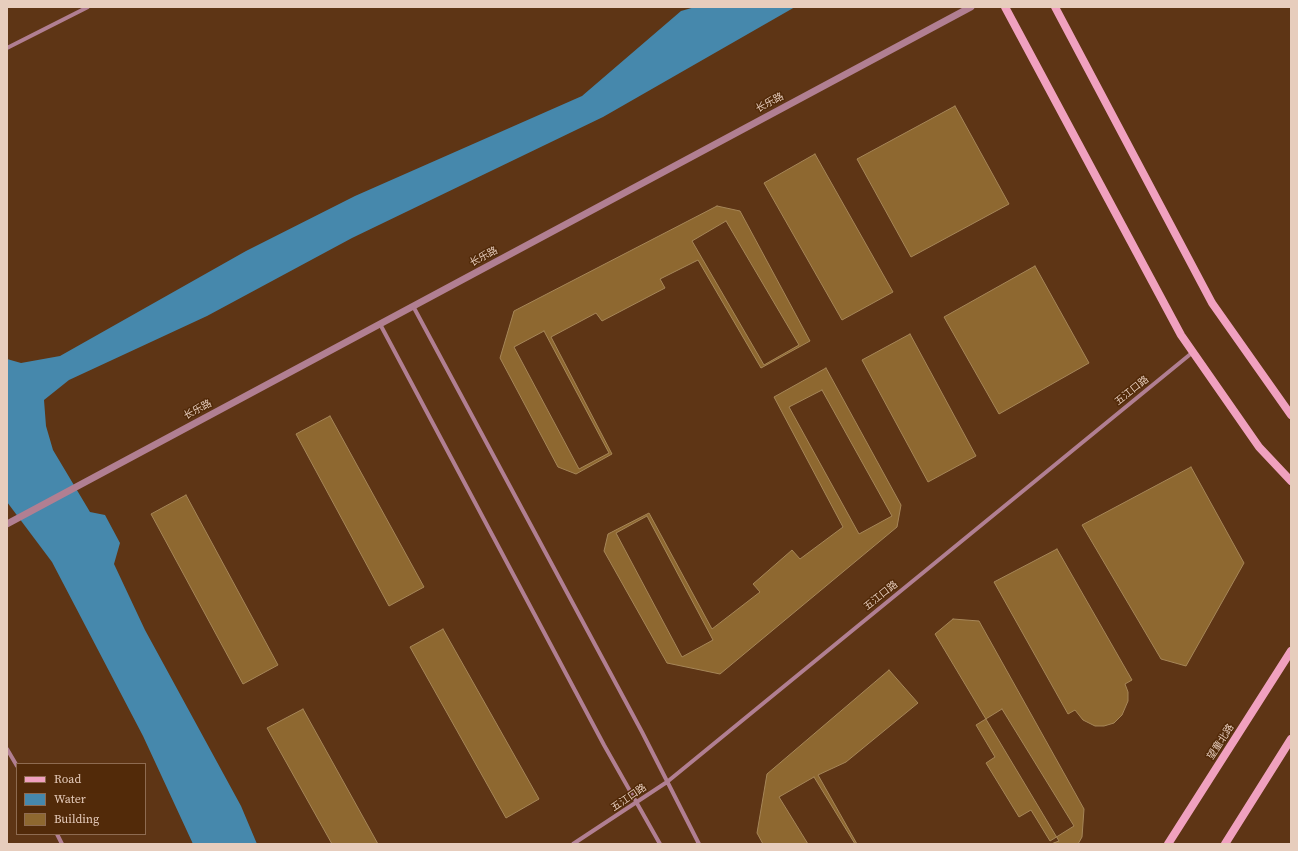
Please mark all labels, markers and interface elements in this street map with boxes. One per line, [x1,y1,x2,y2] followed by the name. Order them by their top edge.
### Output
[754,91,786,115] street label: 长乐路
[468,245,500,269] street label: 长乐路
[1113,374,1151,408] street label: 五江口路
[182,398,214,422] street label: 长乐路
[862,579,900,613] street label: 五江口路
[1205,722,1237,762] street label: 望童北路
[16,763,146,835] legend
[54,771,81,787] text: Road
[609,782,649,814] street label: 五江口路
[54,791,86,807] text: Water
[54,811,99,827] text: Building

